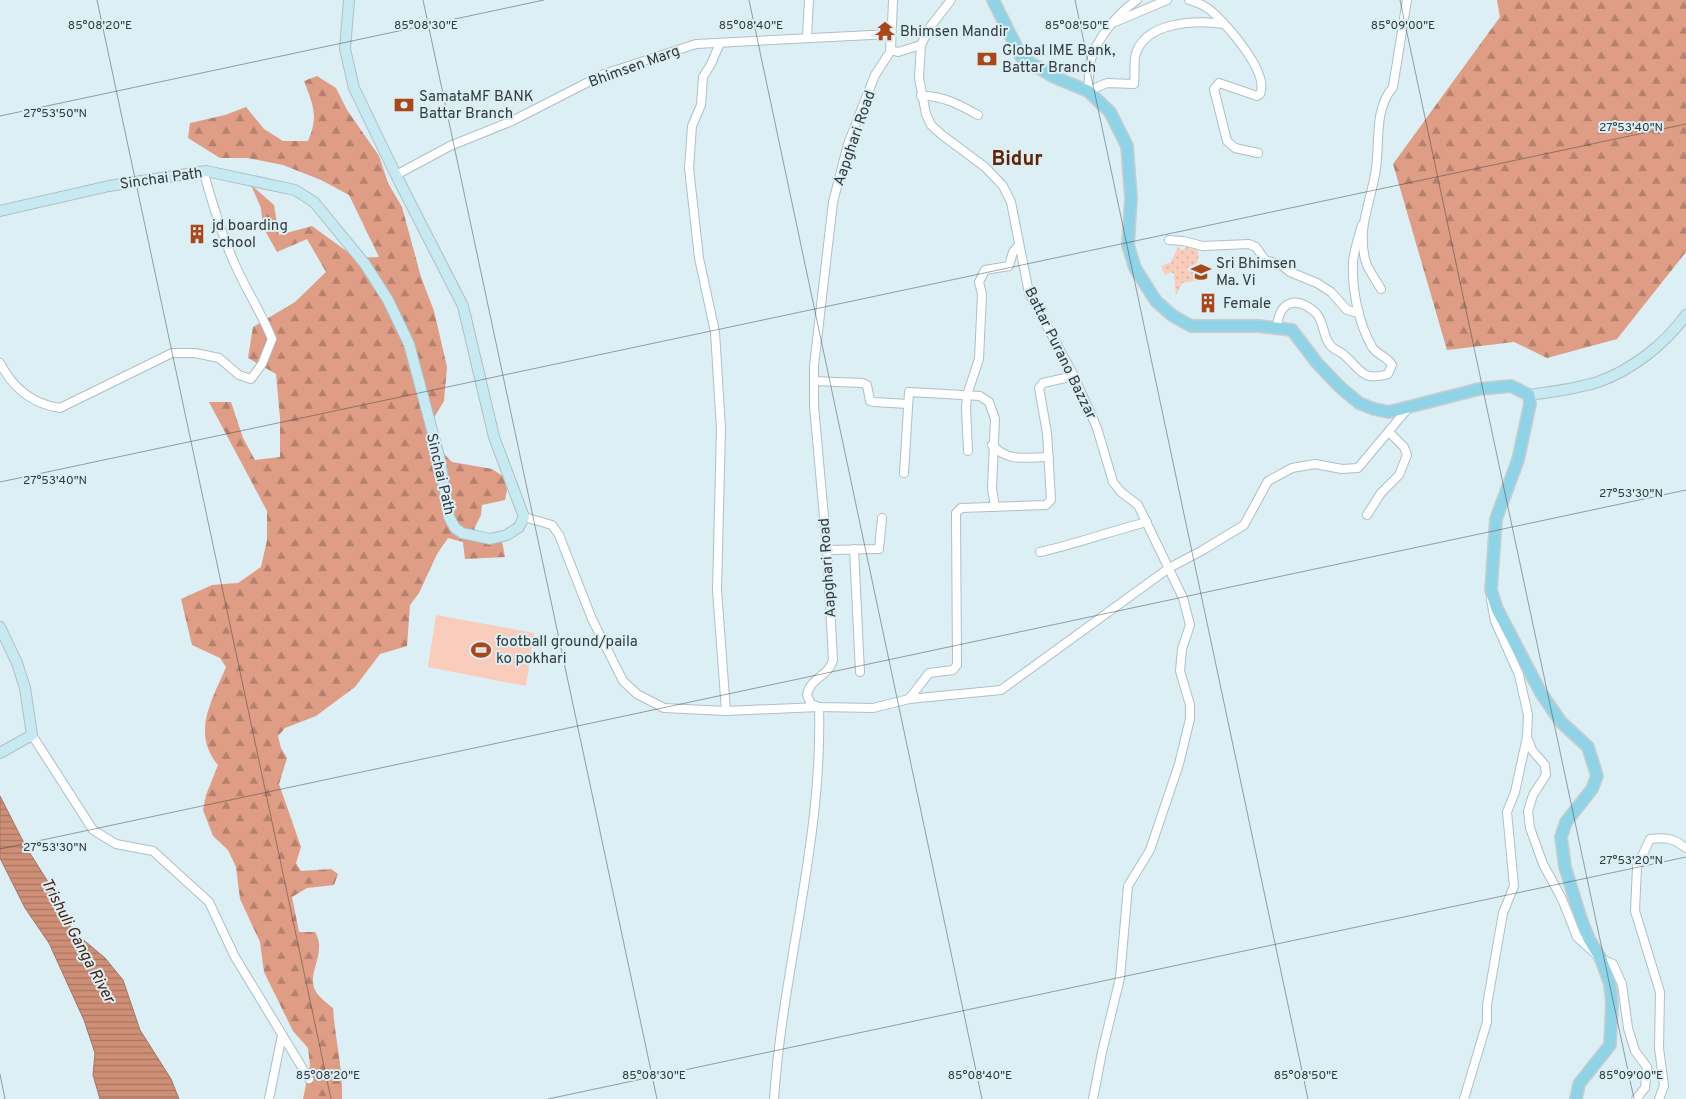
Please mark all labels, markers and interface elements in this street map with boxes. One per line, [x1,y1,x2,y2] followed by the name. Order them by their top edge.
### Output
[68,18,132,34] text: 85°08'20"E
[394,18,458,34] text: 85°08'30"E
[719,18,783,34] text: 85°08'40"E
[1045,18,1109,34] text: 85°08'50"E
[1371,18,1435,34] text: 85°09'00"E
[874,20,896,42] temple icon: Bhimsen Mandir
[900,23,1008,42] place label: Bhimsen Mandir
[586,42,683,93] street label: Bhimsen Marg
[1002,42,1115,78] place label: Global IME Bank, Battar Branch
[976,48,998,70] bank icon: Global IME Bank, Battar Branch
[419,88,534,124] place label: SamataMF BANK Battar Branch
[830,88,881,189] street label: Aapghari Road
[393,94,415,116] bank icon: SamataMF BANK Battar Branch
[23,106,87,122] text: 27°53'50"N
[1599,120,1663,136] text: 27°53'40"N
[991,147,1043,173] district label: Bidur
[119,164,204,195] street label: Sinchai Path
[211,217,288,253] place label: jd boarding school
[186,223,208,245] building icon: jd boarding school
[1216,255,1296,291] place label: Sri Bhimsen Ma. Vi
[1190,261,1212,283] school or university icon: Sri Bhimsen Ma. Vi
[1019,284,1100,423] street label: Battar Purano Bazzar
[1197,292,1219,314] building icon: Female
[1223,295,1271,314] place label: Female
[421,432,458,517] street label: Sinchai Path
[23,473,87,489] text: 27°53'40"N
[1599,486,1663,502] text: 27°53'30"N
[816,517,841,618] street label: Aapghari Road
[496,633,638,669] place label: football ground/paila ko pokhari
[470,639,492,661] sports icon: football ground/paila ko pokhari
[23,840,87,856] text: 27°53'30"N
[1599,853,1663,869] text: 27°53'20"N
[36,875,119,1009] water label: Trishuli Ganga River
[296,1068,360,1084] text: 85°08'20"E
[622,1068,686,1084] text: 85°08'30"E
[948,1068,1012,1084] text: 85°08'40"E
[1274,1068,1338,1084] text: 85°08'50"E
[1599,1068,1663,1084] text: 85°09'00"E

